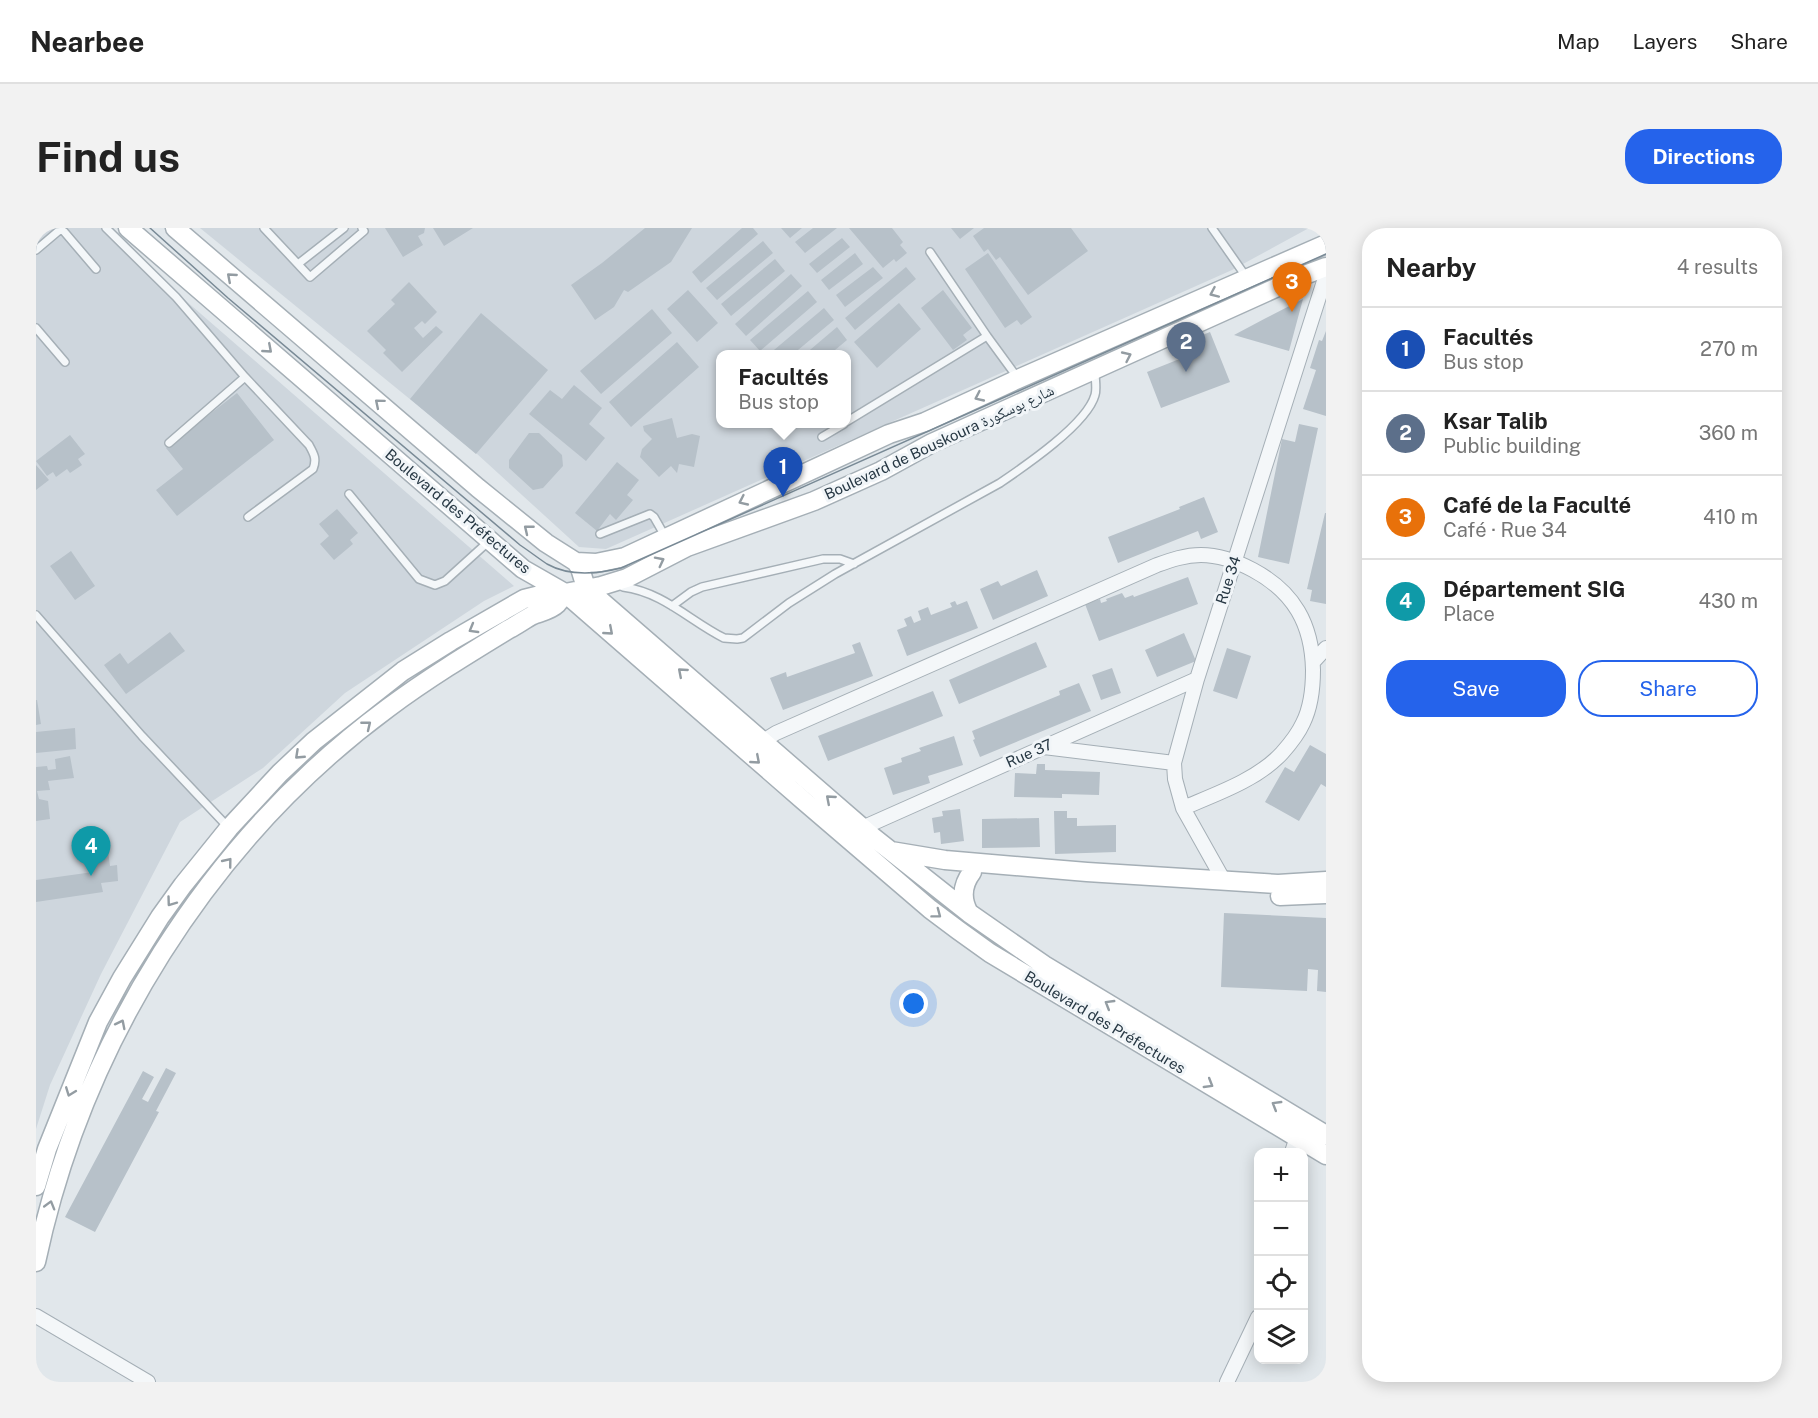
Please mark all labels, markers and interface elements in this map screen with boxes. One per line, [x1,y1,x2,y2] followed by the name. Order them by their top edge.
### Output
[30,25,144,58] text: Nearbee
[1557,29,1600,54] text: Map
[1633,29,1697,54] text: Layers
[1730,29,1788,54] text: Share
[1625,129,1782,184] button: Directions
[36,132,180,181] text: Find us
[1386,252,1476,283] text: Nearby
[1677,255,1758,279] text: 4 results
[1272,262,1312,312] pin: 3
[226,273,237,284] one-way arrow
[1210,285,1221,297] one-way arrow
[1166,322,1206,372] pin: 2
[1443,324,1533,350] text: Facultés
[1401,337,1410,361] text: 1
[1700,337,1758,361] text: 270 m
[261,342,272,353] one-way arrow
[716,350,851,428] popup
[1443,350,1524,374] text: Bus stop
[1120,351,1131,363] one-way arrow
[738,364,829,390] text: Facultés
[821,381,1057,505] street label: Boulevard de Bouskoura شارع بوسكورة
[738,390,819,414] text: Bus stop
[974,390,985,402] one-way arrow
[375,400,386,411] one-way arrow
[1443,408,1548,434] text: Ksar Talib
[1399,421,1412,445] text: 2
[1699,421,1758,445] text: 360 m
[1443,434,1581,458] text: Public building
[382,445,534,577] street label: Boulevard des Préfectures
[764,448,802,497] pin: 1
[1443,492,1631,518] text: Café de la Faculté
[738,494,749,506] one-way arrow
[1399,505,1412,529] text: 3
[1703,505,1758,529] text: 410 m
[1443,518,1567,542] text: Café · Rue 34
[524,525,535,536] one-way arrow
[1212,554,1244,606] street label: Rue 34
[654,556,665,568] one-way arrow
[1443,576,1626,602] text: Département SIG
[1399,589,1412,613] text: 4
[1699,589,1758,613] text: 430 m
[1443,602,1495,626] text: Place
[469,621,479,633] one-way arrow
[602,624,613,635] one-way arrow
[1386,660,1566,717] button: Save
[1578,660,1758,717] button: Share
[678,668,689,679] one-way arrow
[360,721,371,732] one-way arrow
[1003,735,1055,771] street label: Rue 37
[295,748,306,759] one-way arrow
[749,752,760,763] one-way arrow
[826,795,837,806] one-way arrow
[72,826,110,876] pin: 4
[221,857,232,868] one-way arrow
[167,895,178,906] one-way arrow
[930,907,941,918] one-way arrow
[1022,967,1188,1077] street label: Boulevard des Préfectures
[899,989,928,1018] your location
[1105,1000,1115,1012] one-way arrow
[114,1020,125,1030] one-way arrow
[1203,1077,1213,1089] one-way arrow
[65,1085,77,1096] one-way arrow
[1272,1100,1282,1112] one-way arrow
[1254,1148,1308,1364] map controls
[1254,1148,1308,1202] button: +
[43,1201,55,1211] one-way arrow
[1254,1202,1308,1256] button: −
[1254,1256,1308,1310] button: locate
[1254,1310,1308,1364] button: layers

